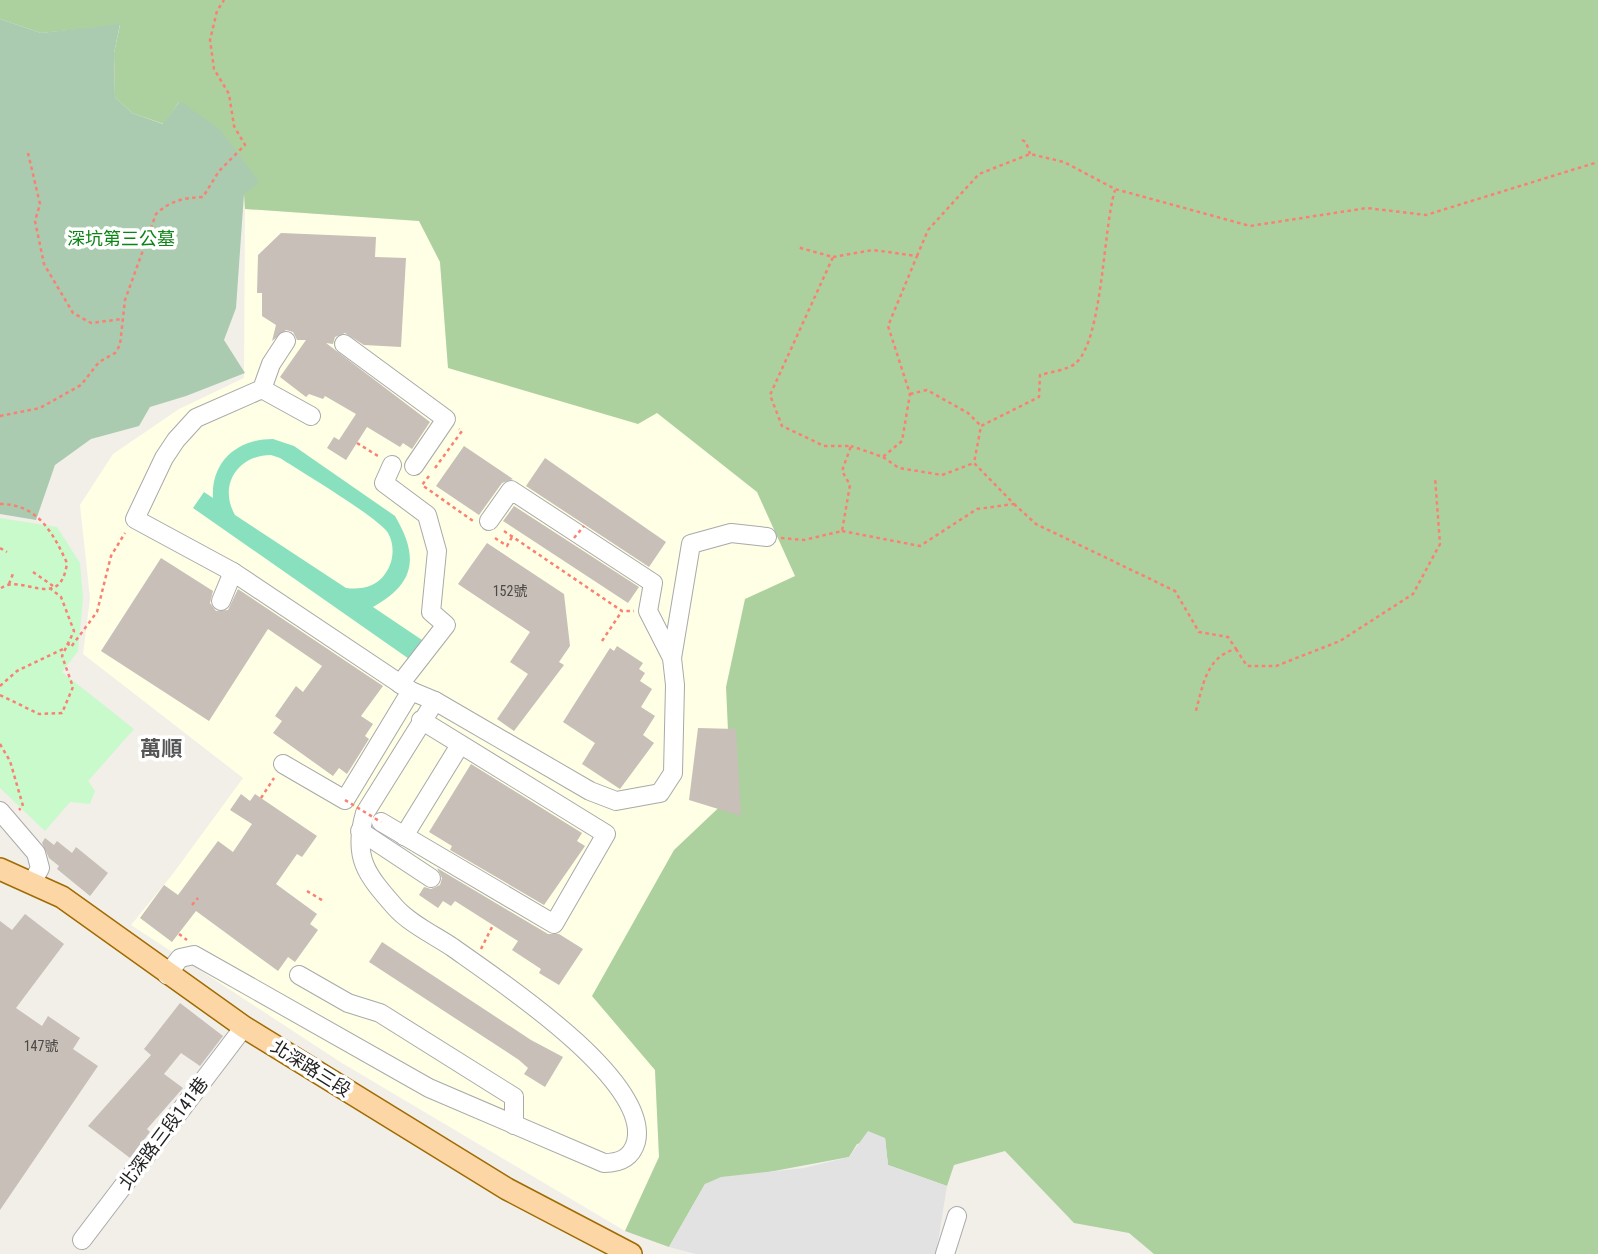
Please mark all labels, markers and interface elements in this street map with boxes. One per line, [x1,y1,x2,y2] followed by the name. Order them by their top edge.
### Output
[67,228,175,249] park label: 深坑第三公墓
[493,583,527,599] house number: 152號
[140,737,183,761] district label: 萬順
[267,1035,355,1101] street label: 北深路三段
[24,1038,58,1054] house number: 147號
[114,1073,212,1193] street label: 北深路三段141巷

